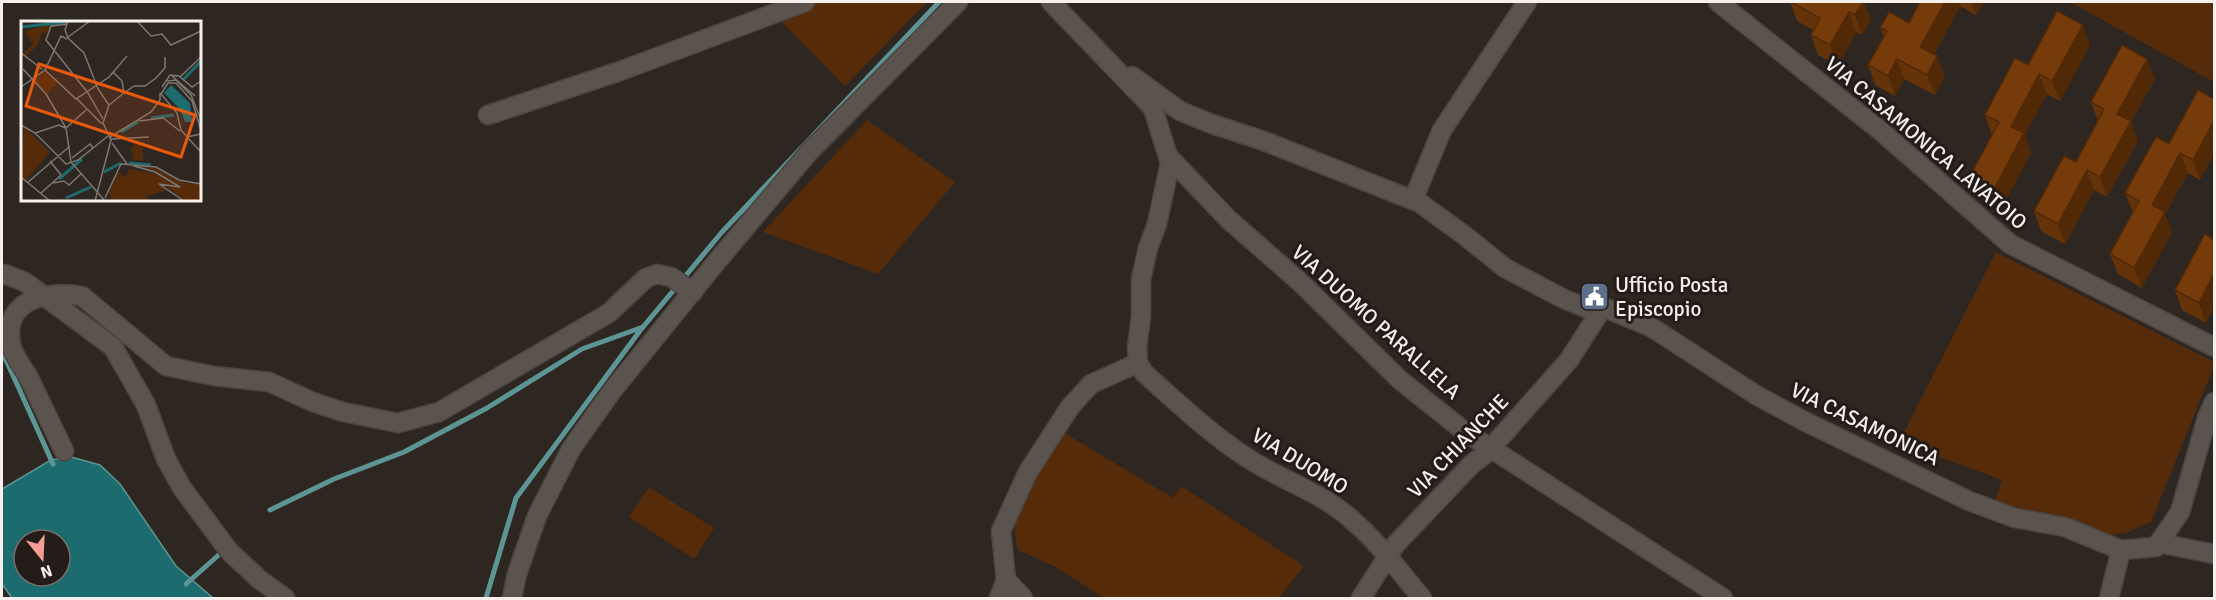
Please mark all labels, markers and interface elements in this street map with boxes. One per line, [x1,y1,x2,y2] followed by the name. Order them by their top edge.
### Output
[21,21,201,201] inset map
[1820,51,2032,235] street label: VIA CASAMONICA LAVATOIO
[1286,239,1466,405] street label: VIA DUOMO PARALLELA
[1615,272,1728,322] place label: Ufficio Posta Episcopio
[1578,281,1610,313] public building icon: Ufficio Posta Episcopio
[1786,377,1944,471] street label: VIA CASAMONICA
[1402,389,1514,503] street label: VIA CHIANCHE
[1247,422,1353,500] street label: VIA DUOMO
[12,528,72,588] north arrow
[38,560,55,583] text: N

